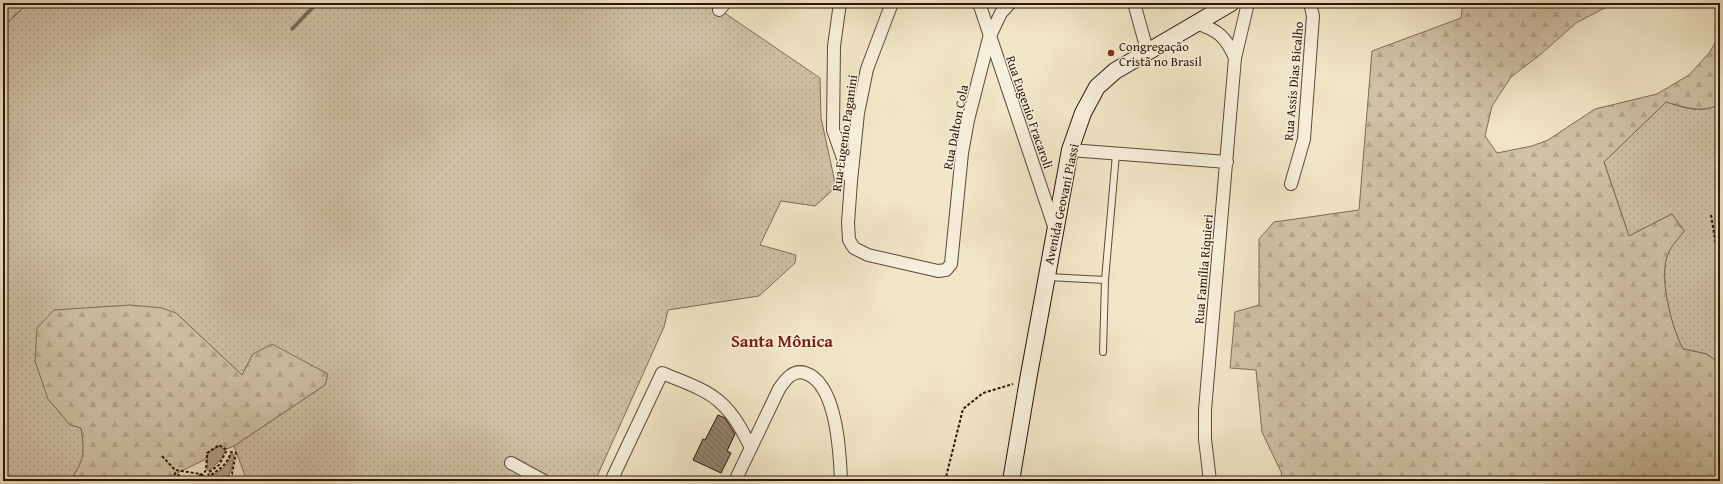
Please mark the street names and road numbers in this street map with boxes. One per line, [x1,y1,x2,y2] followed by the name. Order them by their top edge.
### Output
[1279,20,1308,141] street label: Rua Assis Dias Bicalho
[1001,53,1058,172] street label: Rua Eugenio Fracaroli
[827,73,862,193] street label: Rua Eugenio Paganini
[938,82,973,171] street label: Rua Dalton Cola
[1039,141,1084,266] street label: Avenida Geovani Piassi
[1189,213,1218,325] street label: Rua Família Riquieri

